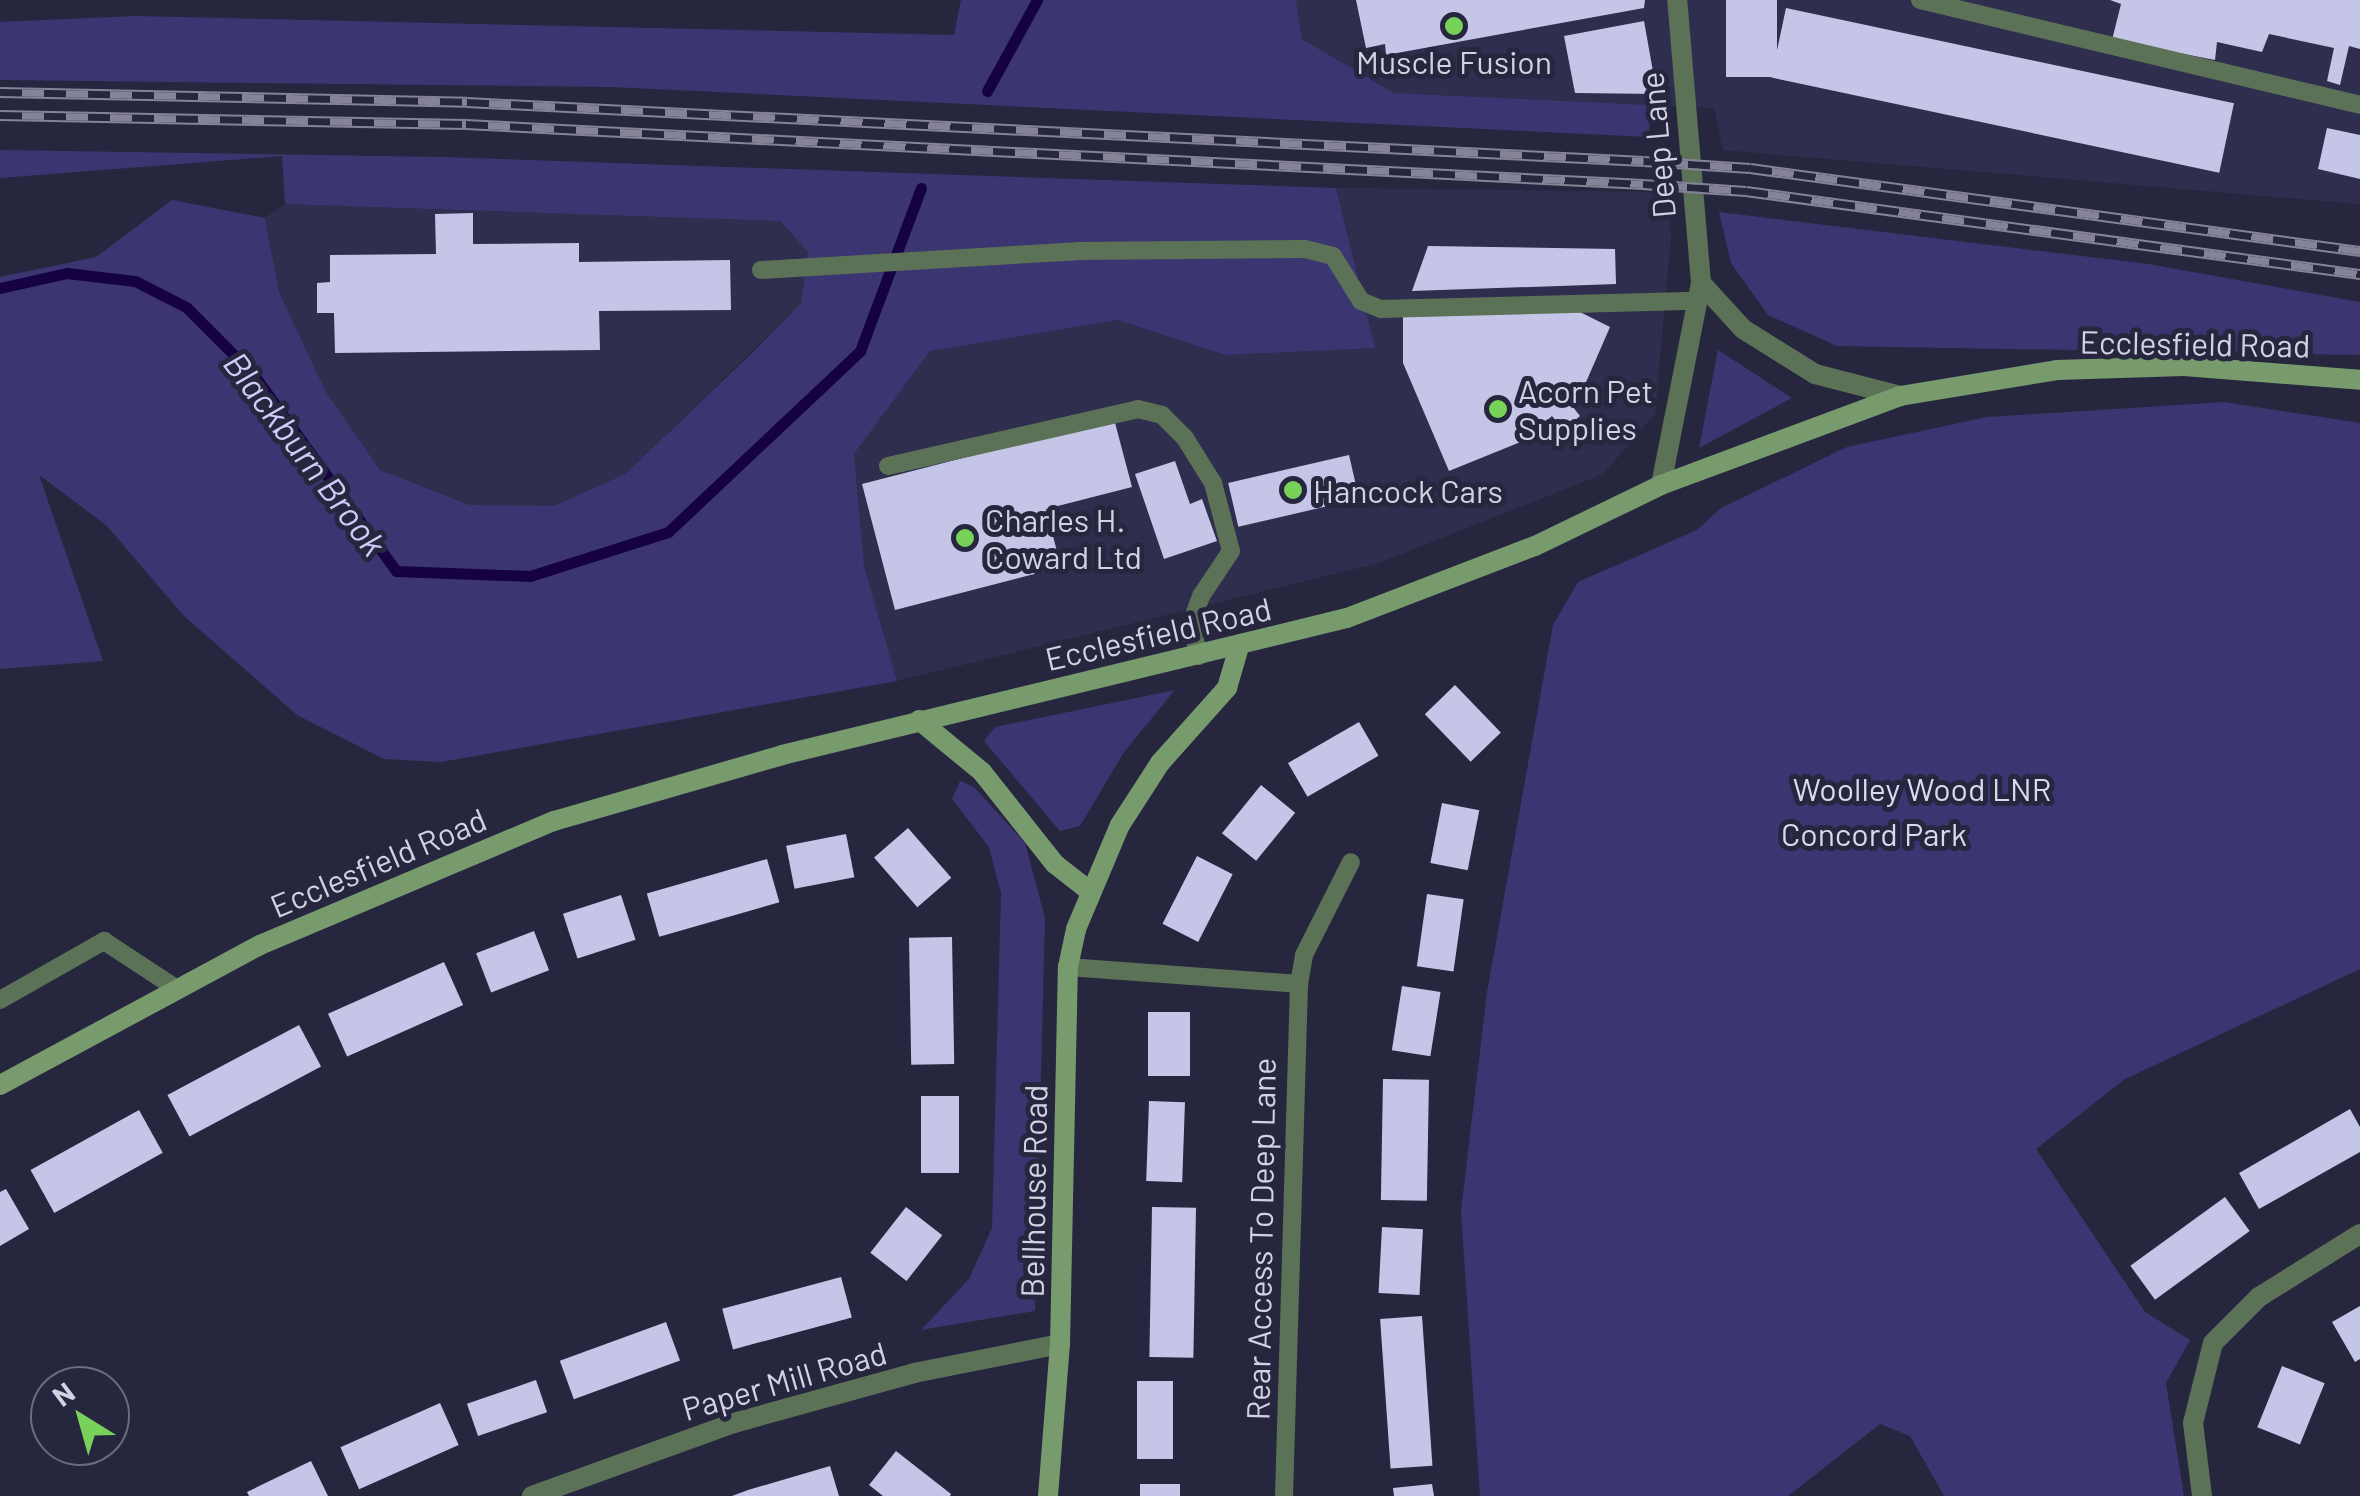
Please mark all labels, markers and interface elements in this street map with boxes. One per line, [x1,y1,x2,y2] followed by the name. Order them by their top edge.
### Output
[1443,15,1465,37] marker: Muscle Fusion
[1356,42,1552,80] place label: Muscle Fusion
[1631,70,1683,220] street label: Deep Lane
[2079,322,2311,364] street label: Ecclesfield Road
[216,343,396,563] water label: Blackburn Brook
[1518,372,1653,447] place label: Acorn Pet Supplies
[1487,398,1509,420] marker: Acorn Pet Supplies
[1313,471,1503,509] place label: Hancock Cars
[1282,479,1304,501] marker: Hancock Cars
[985,501,1142,576] place label: Charles H. Coward Ltd
[954,527,976,549] marker: Charles H. Coward Ltd
[1041,588,1275,678] street label: Ecclesfield Road
[1793,769,2051,807] park label: Woolley Wood LNR
[264,799,492,925] street label: Ecclesfield Road
[1781,814,1967,852] park label: Concord Park
[1238,1057,1282,1421] street label: Rear Access To Deep Lane
[1012,1084,1054,1298] street label: Bellhouse Road
[677,1333,891,1427] street label: Paper Mill Road
[30,1366,130,1466] north arrow
[45,1374,81,1413] text: N

